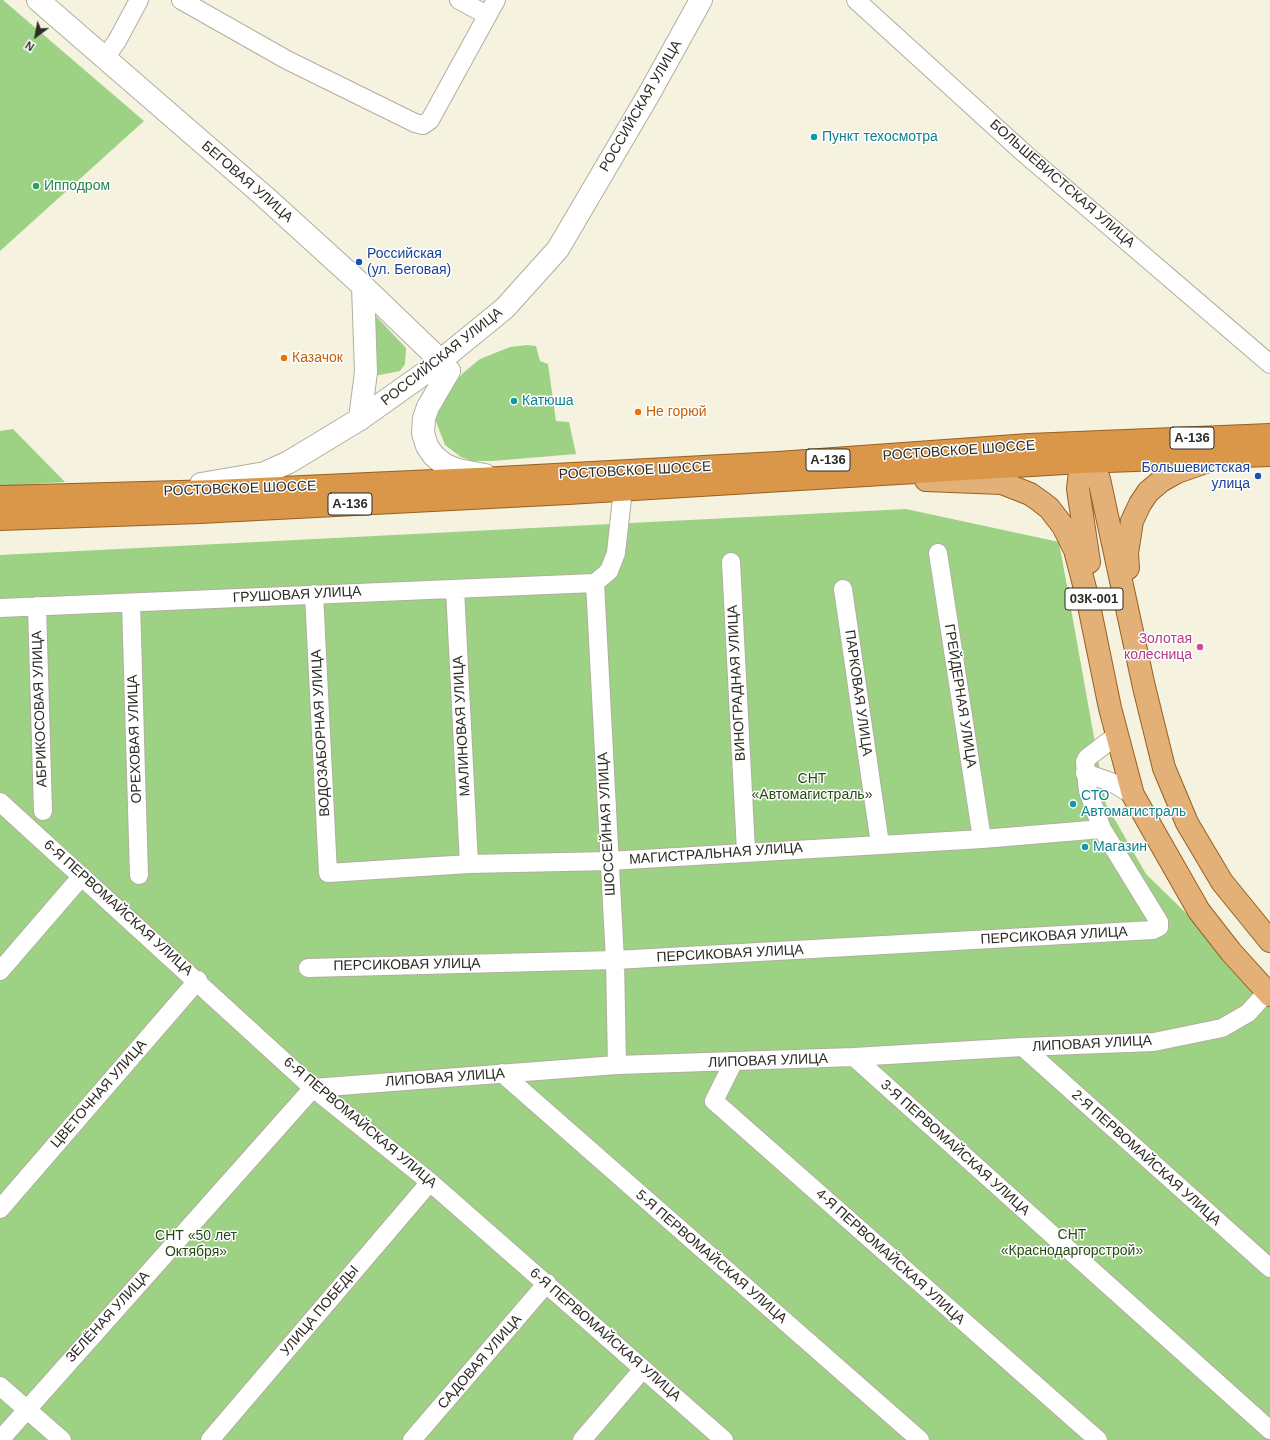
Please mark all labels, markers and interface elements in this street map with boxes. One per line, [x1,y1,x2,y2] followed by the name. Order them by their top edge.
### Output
[16,16,56,56] north arrow
[596,37,686,175] street label: РОССИЙСКАЯ УЛИЦА
[23,39,36,53] text: N
[986,116,1138,252] street label: БОЛЬШЕВИСТСКАЯ УЛИЦА
[822,129,938,145] place label: Пункт техосмотра
[809,132,819,142] marker: Пункт техосмотра
[198,138,296,226] street label: БЕГОВАЯ УЛИЦА
[44,178,110,194] place label: Ипподром
[31,181,41,191] marker: Ипподром
[367,246,451,278] place label: Российская (ул. Беговая)
[354,257,364,267] marker: Российская (ул. Беговая)
[378,304,506,410] street label: РОССИЙСКАЯ УЛИЦА
[292,350,343,366] place label: Казачок
[279,353,289,363] marker: Казачок
[522,393,574,409] place label: Катюша
[509,396,519,406] marker: Катюша
[646,404,706,420] place label: Не горюй
[633,407,643,417] marker: Не горюй
[1170,427,1214,449] road number: А-136
[882,437,1036,465] street label: РОСТОВСКОЕ ШОССЕ
[806,449,850,471] road number: А-136
[558,459,712,483] street label: РОСТОВСКОЕ ШОССЕ
[1142,460,1250,492] place label: Большевистская улица
[1253,471,1263,481] marker: Большевистская улица
[163,478,317,500] street label: РОСТОВСКОЕ ШОССЕ
[328,493,372,515] road number: А-136
[232,583,362,607] street label: ГРУШОВАЯ УЛИЦА
[1065,588,1123,610] road number: 03К-001
[725,604,749,762] street label: ВИНОГРАДНАЯ УЛИЦА
[940,623,980,769] street label: ГРЕЙДЕРНАЯ УЛИЦА
[841,629,875,757] street label: ПАРКОВАЯ УЛИЦА
[29,630,51,788] street label: АБРИКОСОВАЯ УЛИЦА
[1124,631,1192,664] place label: Золотая колесница
[1195,642,1205,652] marker: Золотая колесница
[308,649,334,817] street label: ВОДОЗАБОРНАЯ УЛИЦА
[450,655,474,797] street label: МАЛИНОВАЯ УЛИЦА
[124,674,146,804] street label: ОРЕХОВАЯ УЛИЦА
[595,752,619,896] street label: ШОССЕЙНАЯ УЛИЦА
[752,771,872,804] park label: СНТ «Автомагистраль»
[1081,788,1186,820] place label: СТО Автомагистраль
[1068,799,1078,809] marker: СТО Автомагистраль
[40,837,196,979] street label: 6-Я ПЕРВОМАЙСКАЯ УЛИЦА
[1093,839,1147,855] place label: Магазин
[629,840,803,868] street label: МАГИСТРАЛЬНАЯ УЛИЦА
[1080,842,1090,852] marker: Магазин
[980,924,1128,948] street label: ПЕРСИКОВАЯ УЛИЦА
[656,942,804,966] street label: ПЕРСИКОВАЯ УЛИЦА
[333,955,481,975] street label: ПЕРСИКОВАЯ УЛИЦА
[1032,1032,1152,1056] street label: ЛИПОВАЯ УЛИЦА
[47,1037,151,1151] street label: ЦВЕТОЧНАЯ УЛИЦА
[708,1051,828,1071] street label: ЛИПОВАЯ УЛИЦА
[280,1054,440,1192] street label: 6-Я ПЕРВОМАЙСКАЯ УЛИЦА
[385,1065,505,1091] street label: ЛИПОВАЯ УЛИЦА
[877,1077,1033,1219] street label: 3-Я ПЕРВОМАЙСКАЯ УЛИЦА
[1068,1087,1224,1229] street label: 2-Я ПЕРВОМАЙСКАЯ УЛИЦА
[812,1186,968,1328] street label: 4-Я ПЕРВОМАЙСКАЯ УЛИЦА
[632,1187,790,1327] street label: 5-Я ПЕРВОМАЙСКАЯ УЛИЦА
[1001,1227,1143,1260] park label: СНТ «Краснодаргорстрой»
[155,1228,237,1260] park label: СНТ «50 лет Октября»
[277,1262,363,1360] street label: УЛИЦА ПОБЕДЫ
[526,1265,684,1405] street label: 6-Я ПЕРВОМАЙСКАЯ УЛИЦА
[63,1268,153,1366] street label: ЗЕЛЁНАЯ УЛИЦА
[434,1311,526,1413] street label: САДОВАЯ УЛИЦА

